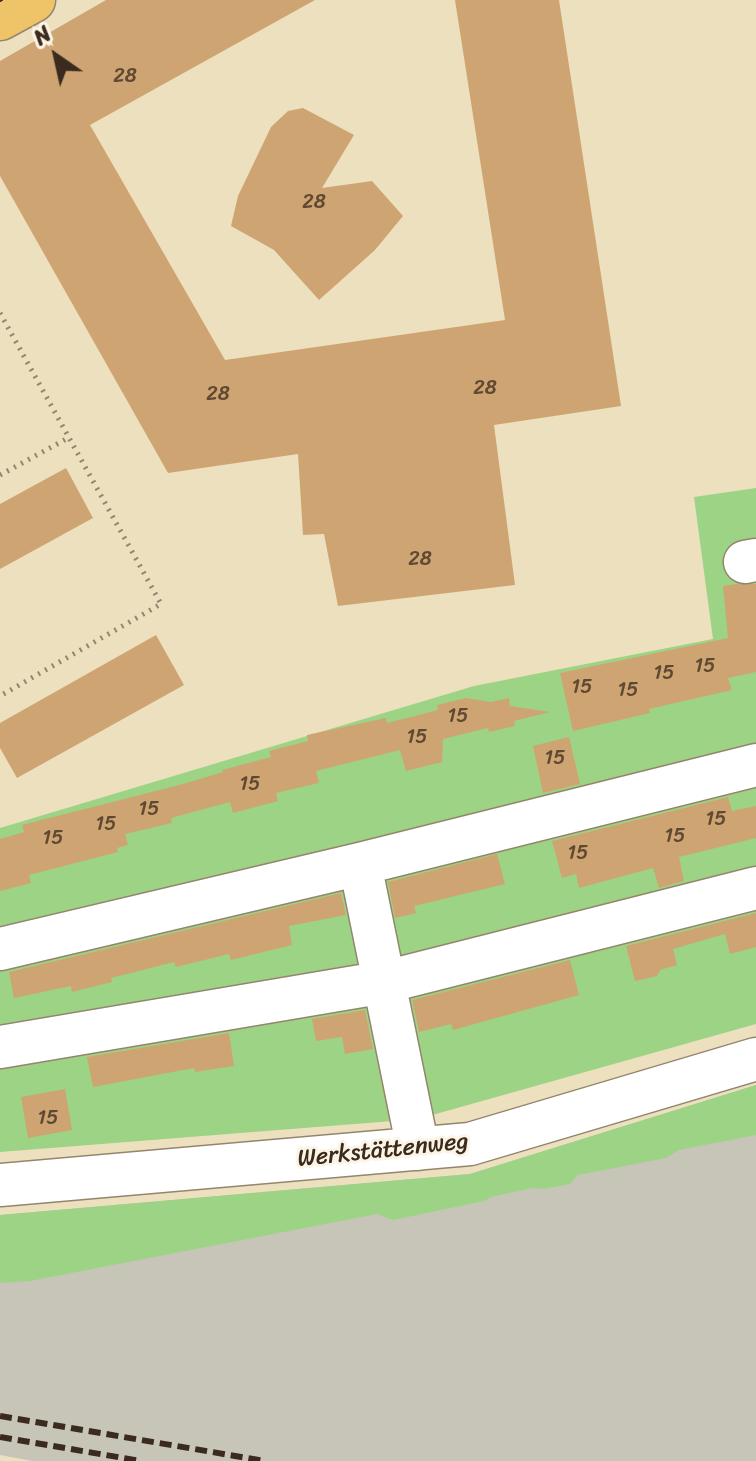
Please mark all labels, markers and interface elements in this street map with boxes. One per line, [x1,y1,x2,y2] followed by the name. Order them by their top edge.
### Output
[25,15,60,56] text: N
[16,16,96,96] north arrow
[113,65,137,89] house number: 28
[302,191,326,215] house number: 28
[473,377,497,401] house number: 28
[206,383,230,407] house number: 28
[408,548,432,572] house number: 28
[695,655,715,679] house number: 15
[654,662,674,686] house number: 15
[572,676,592,700] house number: 15
[618,679,638,703] house number: 15
[448,705,468,729] house number: 15
[407,726,427,750] house number: 15
[545,747,565,771] house number: 15
[240,773,260,797] house number: 15
[139,798,159,822] house number: 15
[706,808,726,832] house number: 15
[96,813,116,837] house number: 15
[665,825,685,849] house number: 15
[43,827,63,851] house number: 15
[568,842,588,866] house number: 15
[38,1107,58,1131] house number: 15
[296,1128,470,1174] street label: Werkstättenweg

